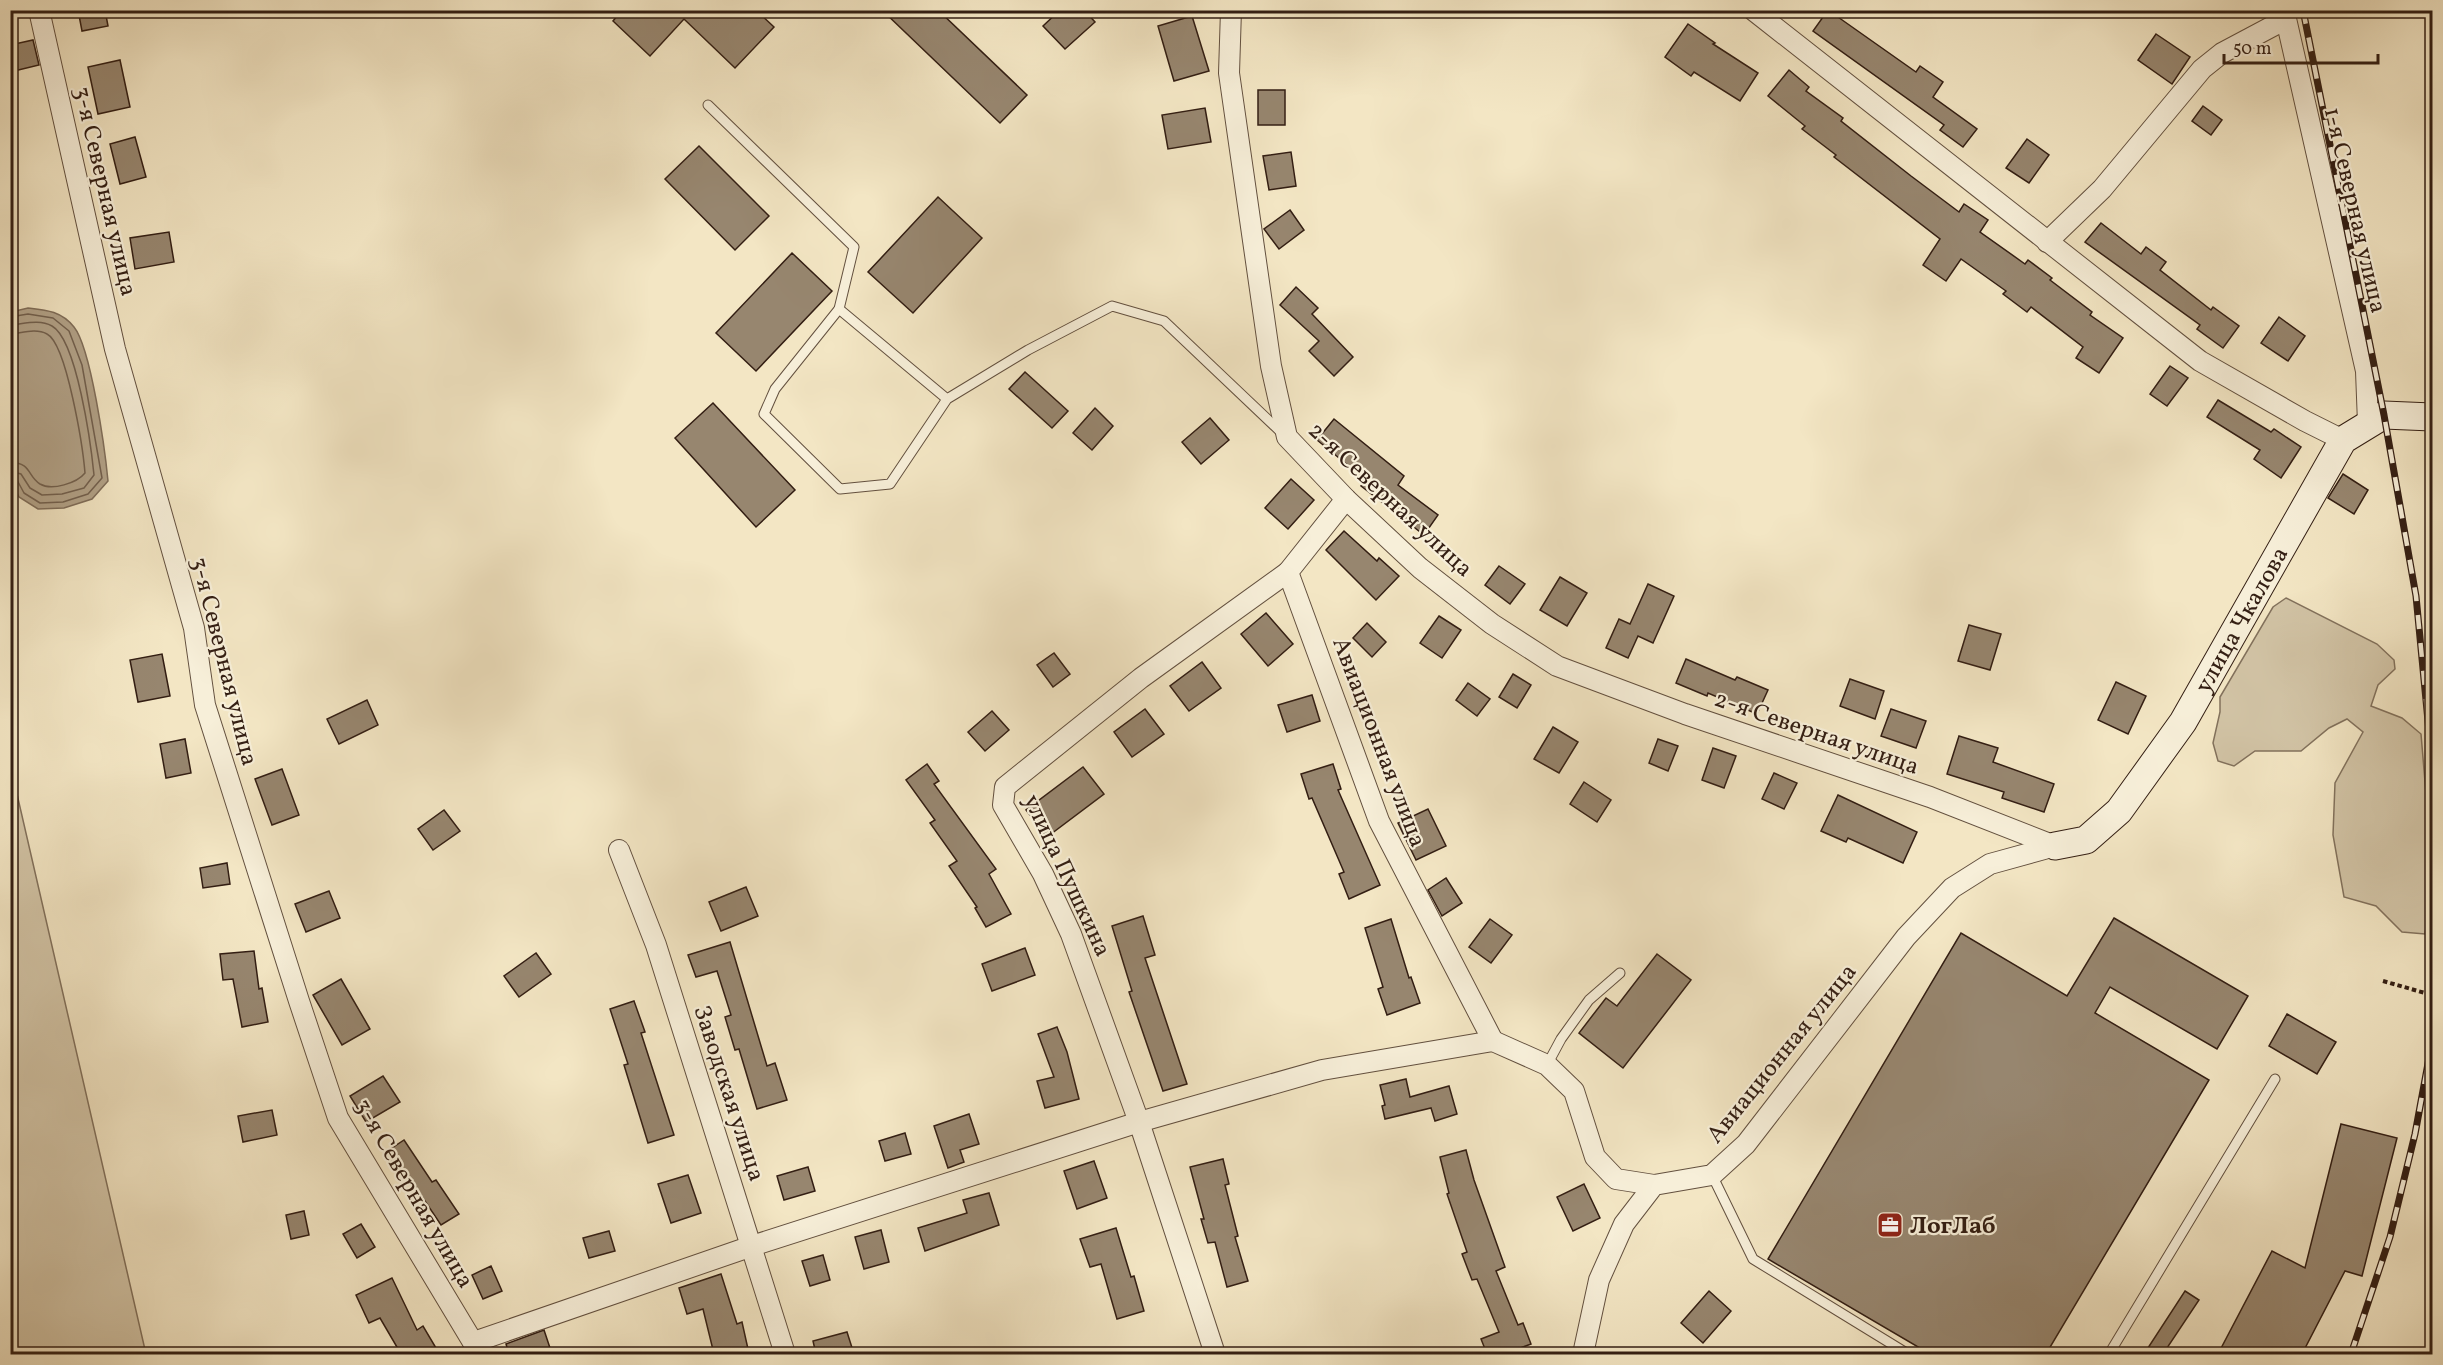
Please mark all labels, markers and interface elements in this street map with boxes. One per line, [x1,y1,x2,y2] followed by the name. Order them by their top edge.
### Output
[2224,27,2378,65] scale bar
[2233,37,2272,62] text: 50 m
[63,83,145,300] street label: 3-я Северная улица
[2314,104,2394,317] street label: 1-я Северная улица
[1300,415,1480,586] street label: 2-я Северная улица
[2188,541,2298,700] street label: улица Чкалова
[181,554,265,769] street label: 3-я Северная улица
[1322,633,1434,853] street label: Авиационная улица
[1709,683,1923,785] street label: 2-я Северная улица
[1014,789,1119,963] street label: улица Пушкина
[1699,957,1866,1151] street label: Авиационная улица
[684,1001,773,1186] street label: Заводская улица
[345,1093,481,1295] street label: 3-я Северная улица
[1875,1210,1905,1240] office icon: ЛогЛаб
[1910,1210,1996,1244] place label: ЛогЛаб

